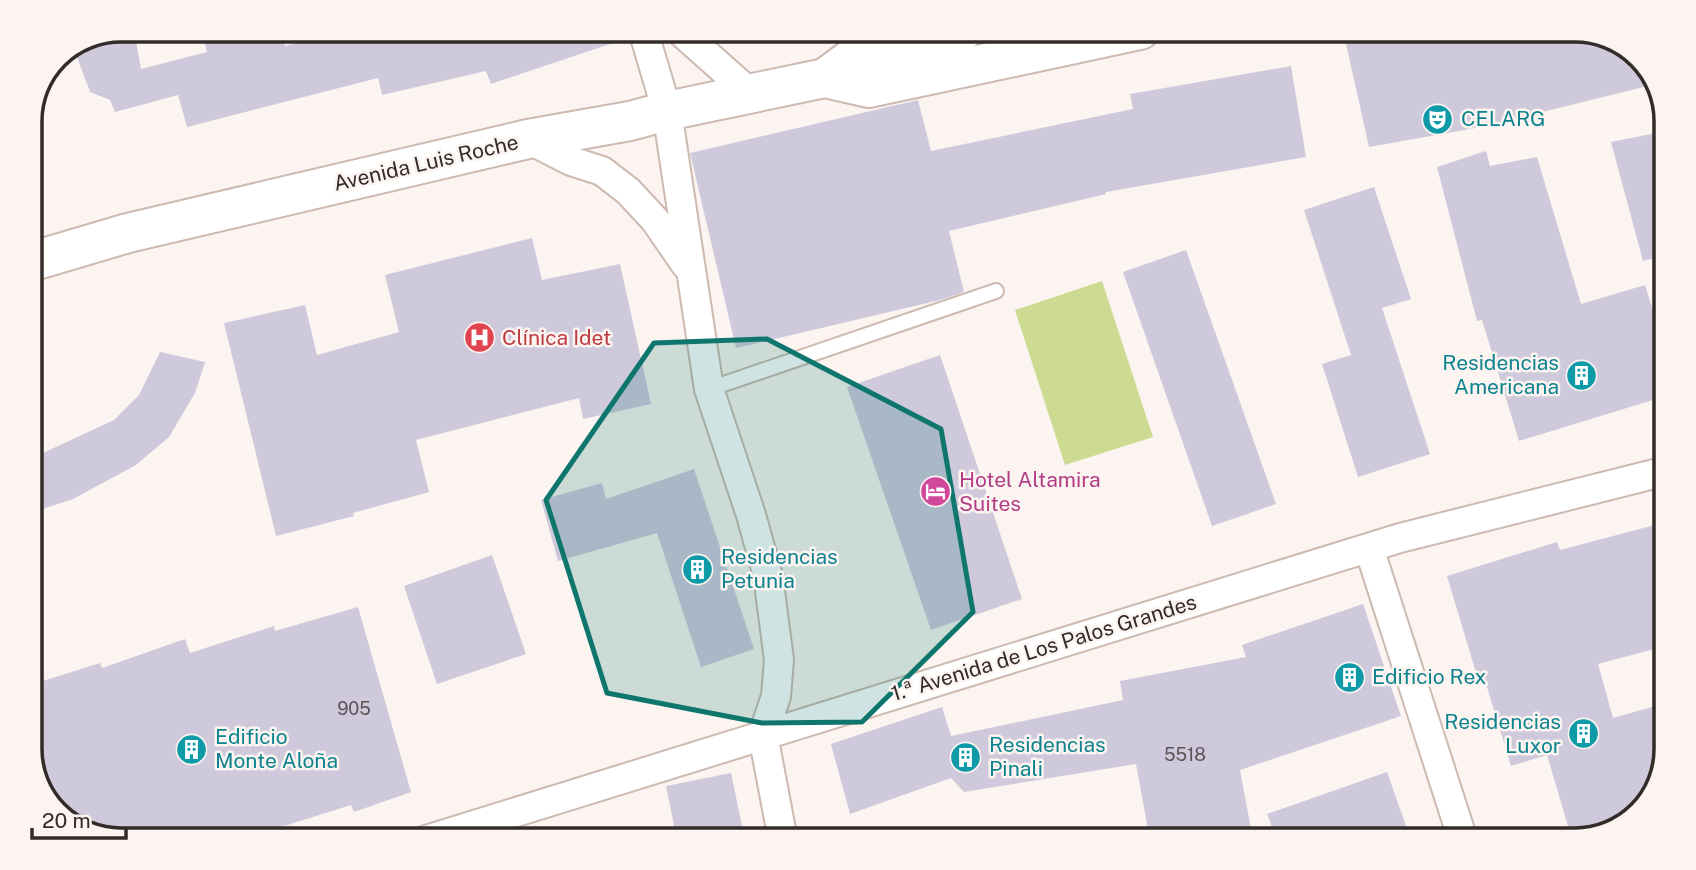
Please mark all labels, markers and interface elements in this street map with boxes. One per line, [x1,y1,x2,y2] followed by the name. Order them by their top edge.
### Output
[1421,102,1455,136] theatre icon: CELARG
[1461,106,1545,131] place label: CELARG
[331,129,521,196] street label: Avenida Luis Roche
[462,321,496,355] hospital icon: Clínica Idet
[502,325,611,350] place label: Clínica Idet
[1442,350,1559,399] place label: Residencias Americana
[1565,358,1599,392] building icon: Residencias Americana
[959,467,1101,516] place label: Hotel Altamira Suites
[919,475,953,509] hotel icon: Hotel Altamira Suites
[721,544,838,593] place label: Residencias Petunia
[681,552,715,586] building icon: Residencias Petunia
[888,589,1199,706] street label: 1.ª Avenida de Los Palos Grandes
[1332,660,1366,694] building icon: Edificio Rex
[1372,664,1487,689] place label: Edificio Rex
[337,698,371,719] house number: 905
[1444,709,1561,758] place label: Residencias Luxor
[1567,717,1601,751] building icon: Residencias Luxor
[215,724,338,773] place label: Edificio Monte Aloña
[175,732,209,766] building icon: Edificio Monte Aloña
[989,732,1106,781] place label: Residencias Pinali
[949,740,983,774] building icon: Residencias Pinali
[1164,744,1206,765] house number: 5518
[32,796,126,840] scale bar
[42,808,91,833] text: 20 m

